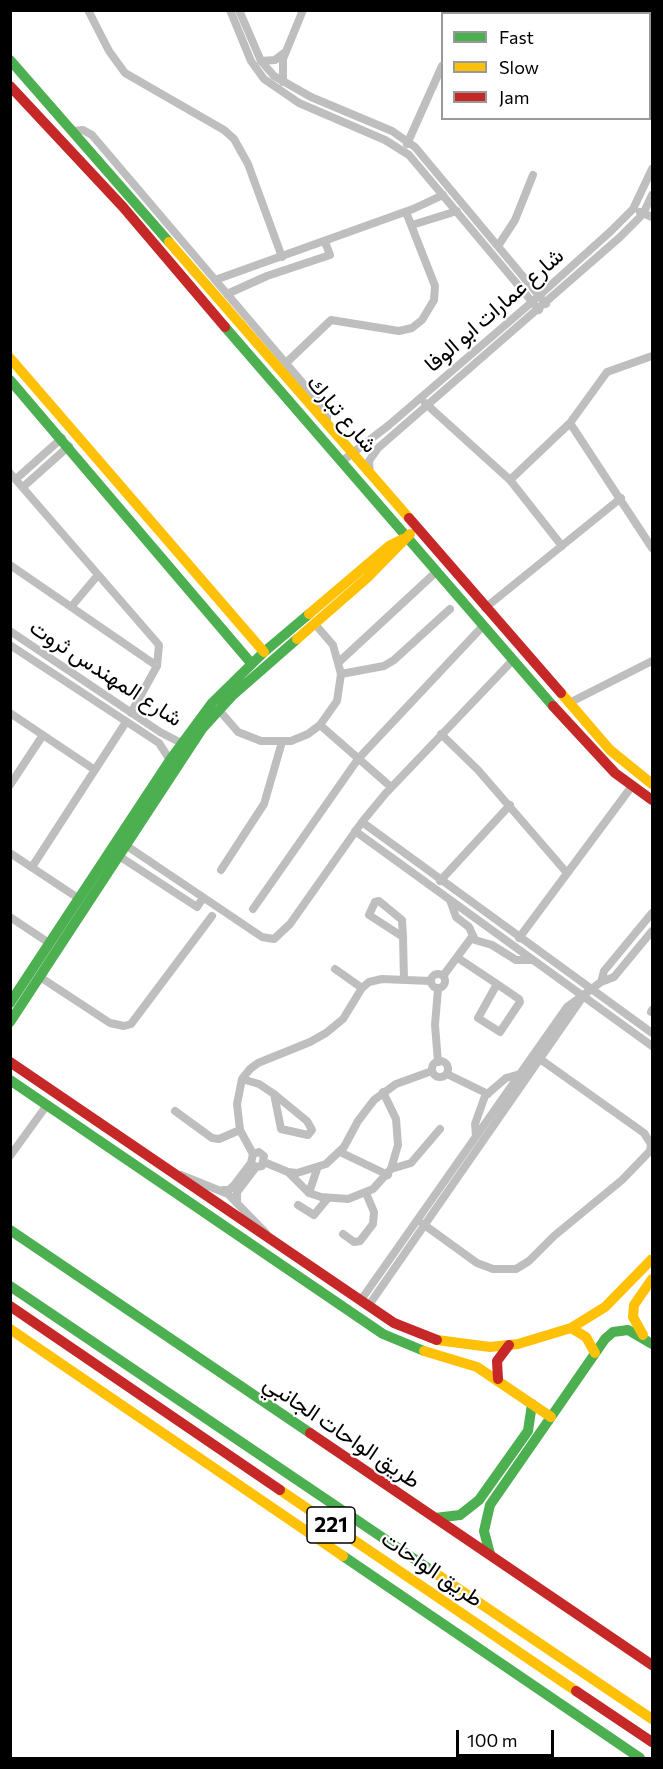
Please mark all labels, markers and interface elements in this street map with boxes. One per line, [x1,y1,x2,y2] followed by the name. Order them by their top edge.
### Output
[441,12,651,120] legend
[499,26,534,48] text: Fast
[499,56,539,78] text: Slow
[499,86,529,108] text: Jam
[419,242,569,378] street label: شارع عمارات ابو الوفا
[301,370,383,458] street label: شارع تبارك
[25,614,187,732] street label: شارع المهندس ثروت
[259,1370,425,1494] street label: طريق الواحات الجانبي
[307,1507,355,1543] road number: 221
[376,1525,488,1613] street label: طريق الواحات
[459,1718,556,1756] scale bar
[467,1729,517,1751] text: 100 m

